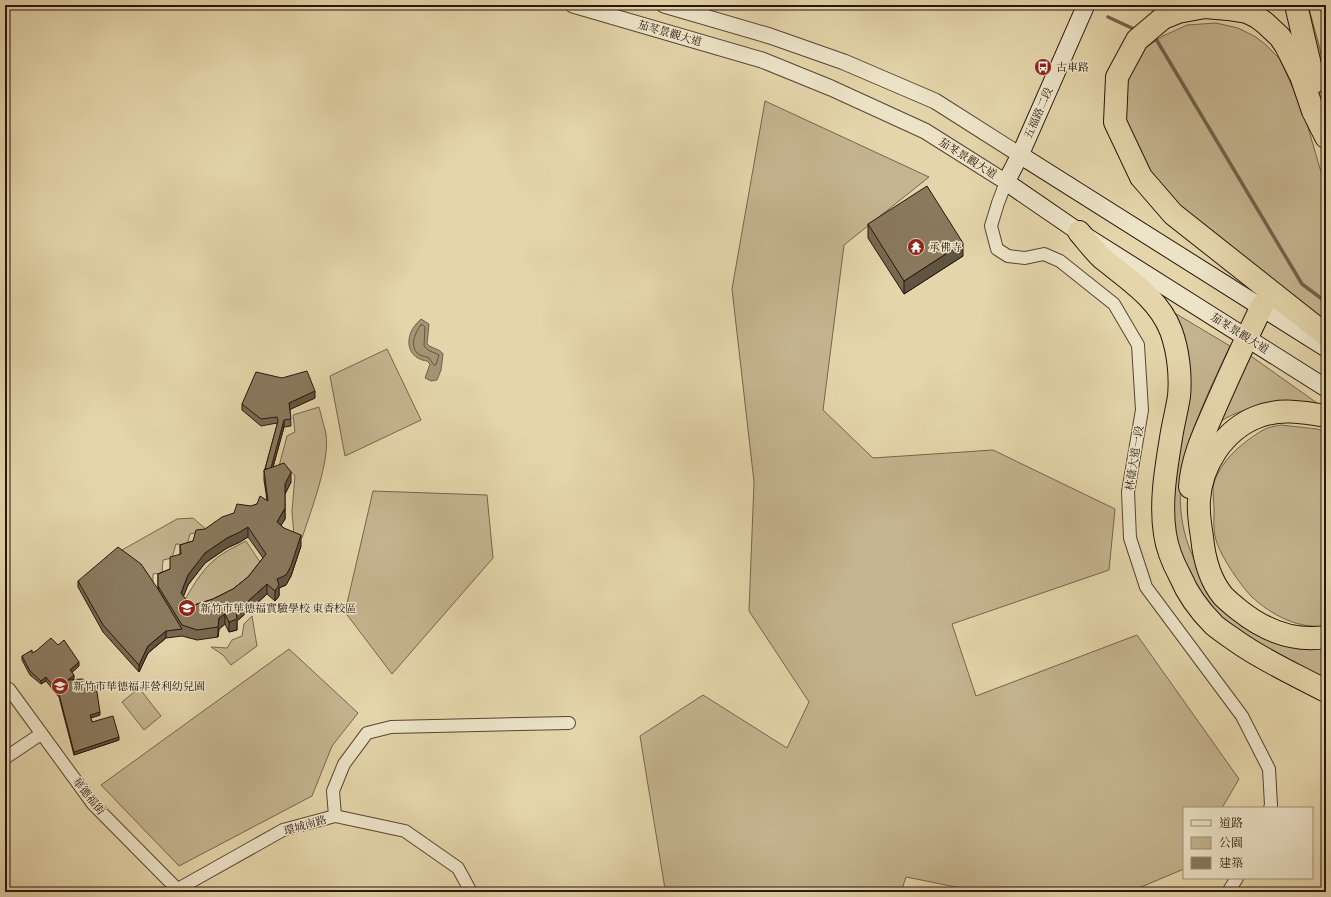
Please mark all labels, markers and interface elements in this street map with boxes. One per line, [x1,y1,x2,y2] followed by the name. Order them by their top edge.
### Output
[636,18,703,51] street label: 茄苳景觀大道
[1033,57,1053,77] bus stop icon: 古車路
[1056,61,1089,76] place label: 古車路
[1021,85,1057,142] street label: 五福路二段
[935,135,999,183] street label: 茄苳景觀大道
[906,237,926,257] temple icon: 承佛寺
[929,241,962,256] place label: 承佛寺
[1207,310,1271,358] street label: 茄苳景觀大道
[1123,424,1148,492] street label: 林蔭大道一段
[177,598,197,618] school or university icon: 新竹市華德福實驗學校 東香校區
[200,602,356,617] place label: 新竹市華德福實驗學校 東香校區
[50,676,70,696] school or university icon: 新竹市華德福非營利幼兒園
[73,680,205,695] place label: 新竹市華德福非營利幼兒園
[68,775,108,819] street label: 華德福街
[1183,807,1313,879] legend
[282,813,329,840] street label: 環城南路
[1219,816,1243,832] text: 道路
[1219,836,1243,852] text: 公園
[1219,856,1243,872] text: 建築

